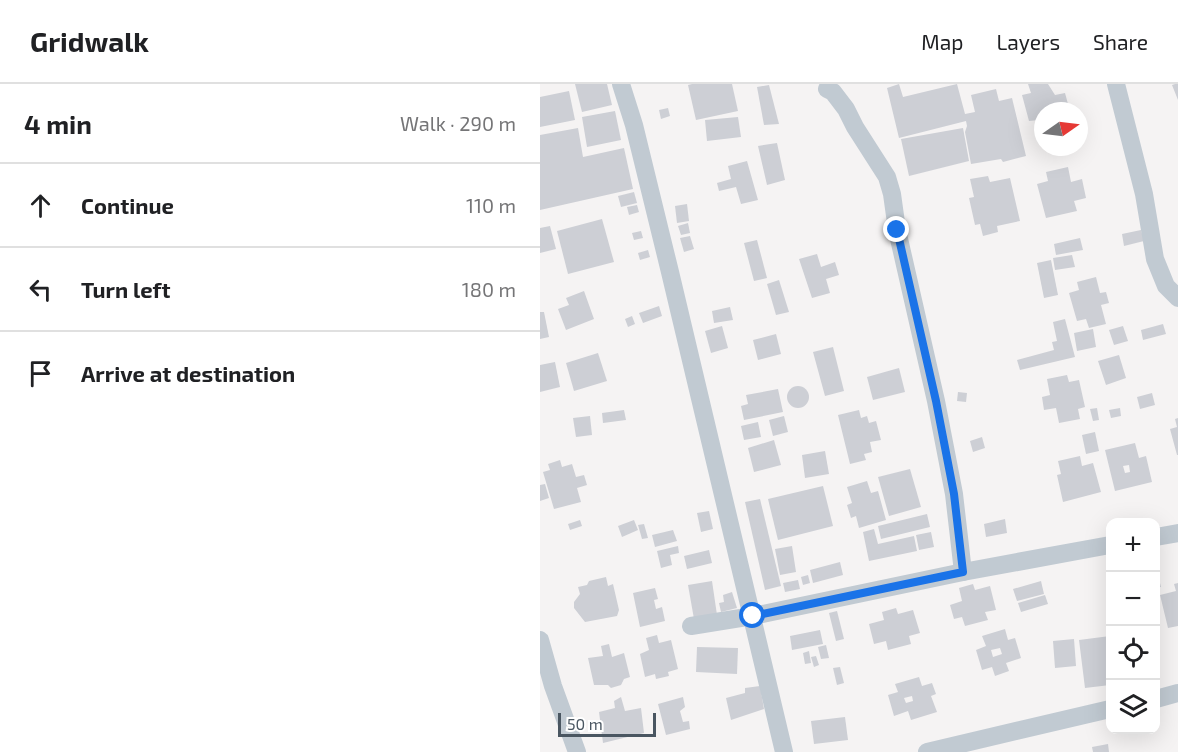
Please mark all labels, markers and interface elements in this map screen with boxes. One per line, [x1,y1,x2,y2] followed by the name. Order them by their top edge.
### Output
[30,24,149,58] text: Gridwalk
[921,29,963,54] text: Map
[996,29,1060,54] text: Layers
[1093,29,1148,54] text: Share
[1034,102,1088,156] north arrow
[24,108,92,139] text: 4 min
[400,111,516,135] text: Walk · 290 m
[24,189,57,222] icon: ahead
[81,192,174,218] text: Continue
[466,193,516,217] text: 110 m
[883,216,909,242] route end
[24,273,57,306] icon: left
[81,276,170,302] text: Turn left
[462,277,516,301] text: 180 m
[24,357,57,390] icon: arrive
[81,360,295,386] text: Arrive at destination
[1106,518,1160,734] map controls
[1106,518,1160,572] button: +
[1106,572,1160,626] button: −
[739,602,765,628] route start
[1106,626,1160,680] button: locate
[1106,680,1160,734] button: layers
[558,710,656,738] scale bar
[567,714,603,733] text: 50 m

